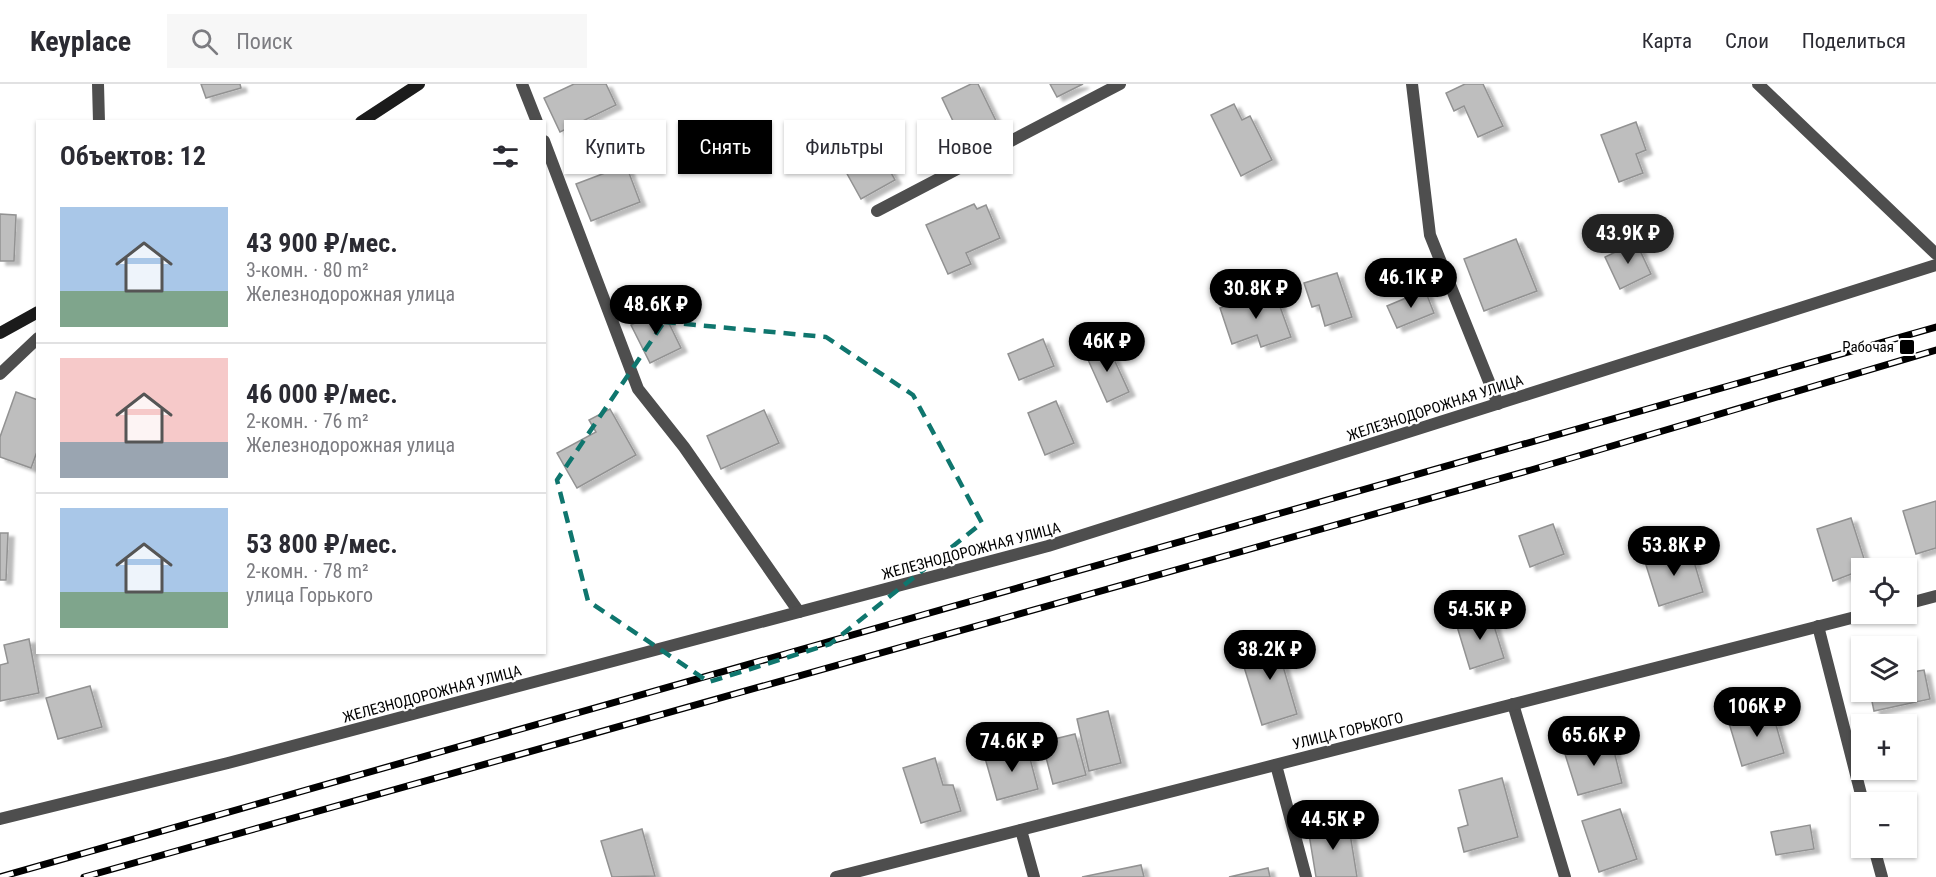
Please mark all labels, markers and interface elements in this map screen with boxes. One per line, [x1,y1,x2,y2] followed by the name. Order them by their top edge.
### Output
[167,14,587,68] search box
[30,25,131,58] text: Keyplace
[188,25,221,58] icon: search
[236,29,293,54] text: Поиск
[1642,29,1692,53] text: Карта
[1725,29,1769,53] text: Слои
[1802,29,1906,53] text: Поделиться
[564,120,666,174] chip: Купить
[678,120,772,174] chip: Снять
[784,120,905,174] chip: Фильтры
[917,120,1013,174] chip: Новое
[489,140,522,173] icon: filters
[60,141,206,171] text: Объектов: 12
[1573,214,1683,265] pin: 43.9K ₽
[1596,221,1660,245] text: 43.9K ₽
[246,228,398,258] text: 43 900 ₽/мес.
[108,231,180,303] icon: home
[246,258,369,282] text: 3-комн. · 80 m²
[1356,258,1466,309] pin: 46.1K ₽
[1379,265,1443,289] text: 46.1K ₽
[1201,269,1311,320] pin: 30.8K ₽
[1224,276,1288,300] text: 30.8K ₽
[246,282,455,306] text: Железнодорожная улица
[601,285,711,336] pin: 48.6K ₽
[624,292,688,316] text: 48.6K ₽
[1065,322,1149,373] pin: 46K ₽
[1083,329,1131,353] text: 46K ₽
[1842,338,1894,356] place label: Рабочая
[1898,338,1916,356] marker: Рабочая
[1345,371,1526,445] street label: ЖЕЛЕЗНОДОРОЖНАЯ УЛИЦА
[246,379,398,409] text: 46 000 ₽/мес.
[108,382,180,454] icon: home
[246,409,369,433] text: 2-комн. · 76 m²
[246,433,455,457] text: Железнодорожная улица
[880,518,1063,584] street label: ЖЕЛЕЗНОДОРОЖНАЯ УЛИЦА
[1619,526,1729,577] pin: 53.8K ₽
[246,529,398,559] text: 53 800 ₽/мес.
[108,532,180,604] icon: home
[1642,533,1706,557] text: 53.8K ₽
[1851,558,1917,858] map controls
[1851,558,1917,624] button: locate
[246,559,369,583] text: 2-комн. · 78 m²
[246,583,373,607] text: улица Горького
[1425,590,1535,641] pin: 54.5K ₽
[1448,597,1512,621] text: 54.5K ₽
[1215,630,1325,681] pin: 38.2K ₽
[1851,636,1917,702] button: layers
[1238,637,1302,661] text: 38.2K ₽
[341,661,524,727] street label: ЖЕЛЕЗНОДОРОЖНАЯ УЛИЦА
[1708,687,1806,738] pin: 106K ₽
[1728,694,1786,718] text: 106K ₽
[1291,709,1405,753] street label: УЛИЦА ГОРЬКОГО
[1851,714,1917,780] button: +
[1539,716,1649,767] pin: 65.6K ₽
[957,722,1067,773] pin: 74.6K ₽
[1562,723,1626,747] text: 65.6K ₽
[980,729,1044,753] text: 74.6K ₽
[1851,792,1917,858] button: −
[1278,800,1388,851] pin: 44.5K ₽
[1301,807,1365,831] text: 44.5K ₽

